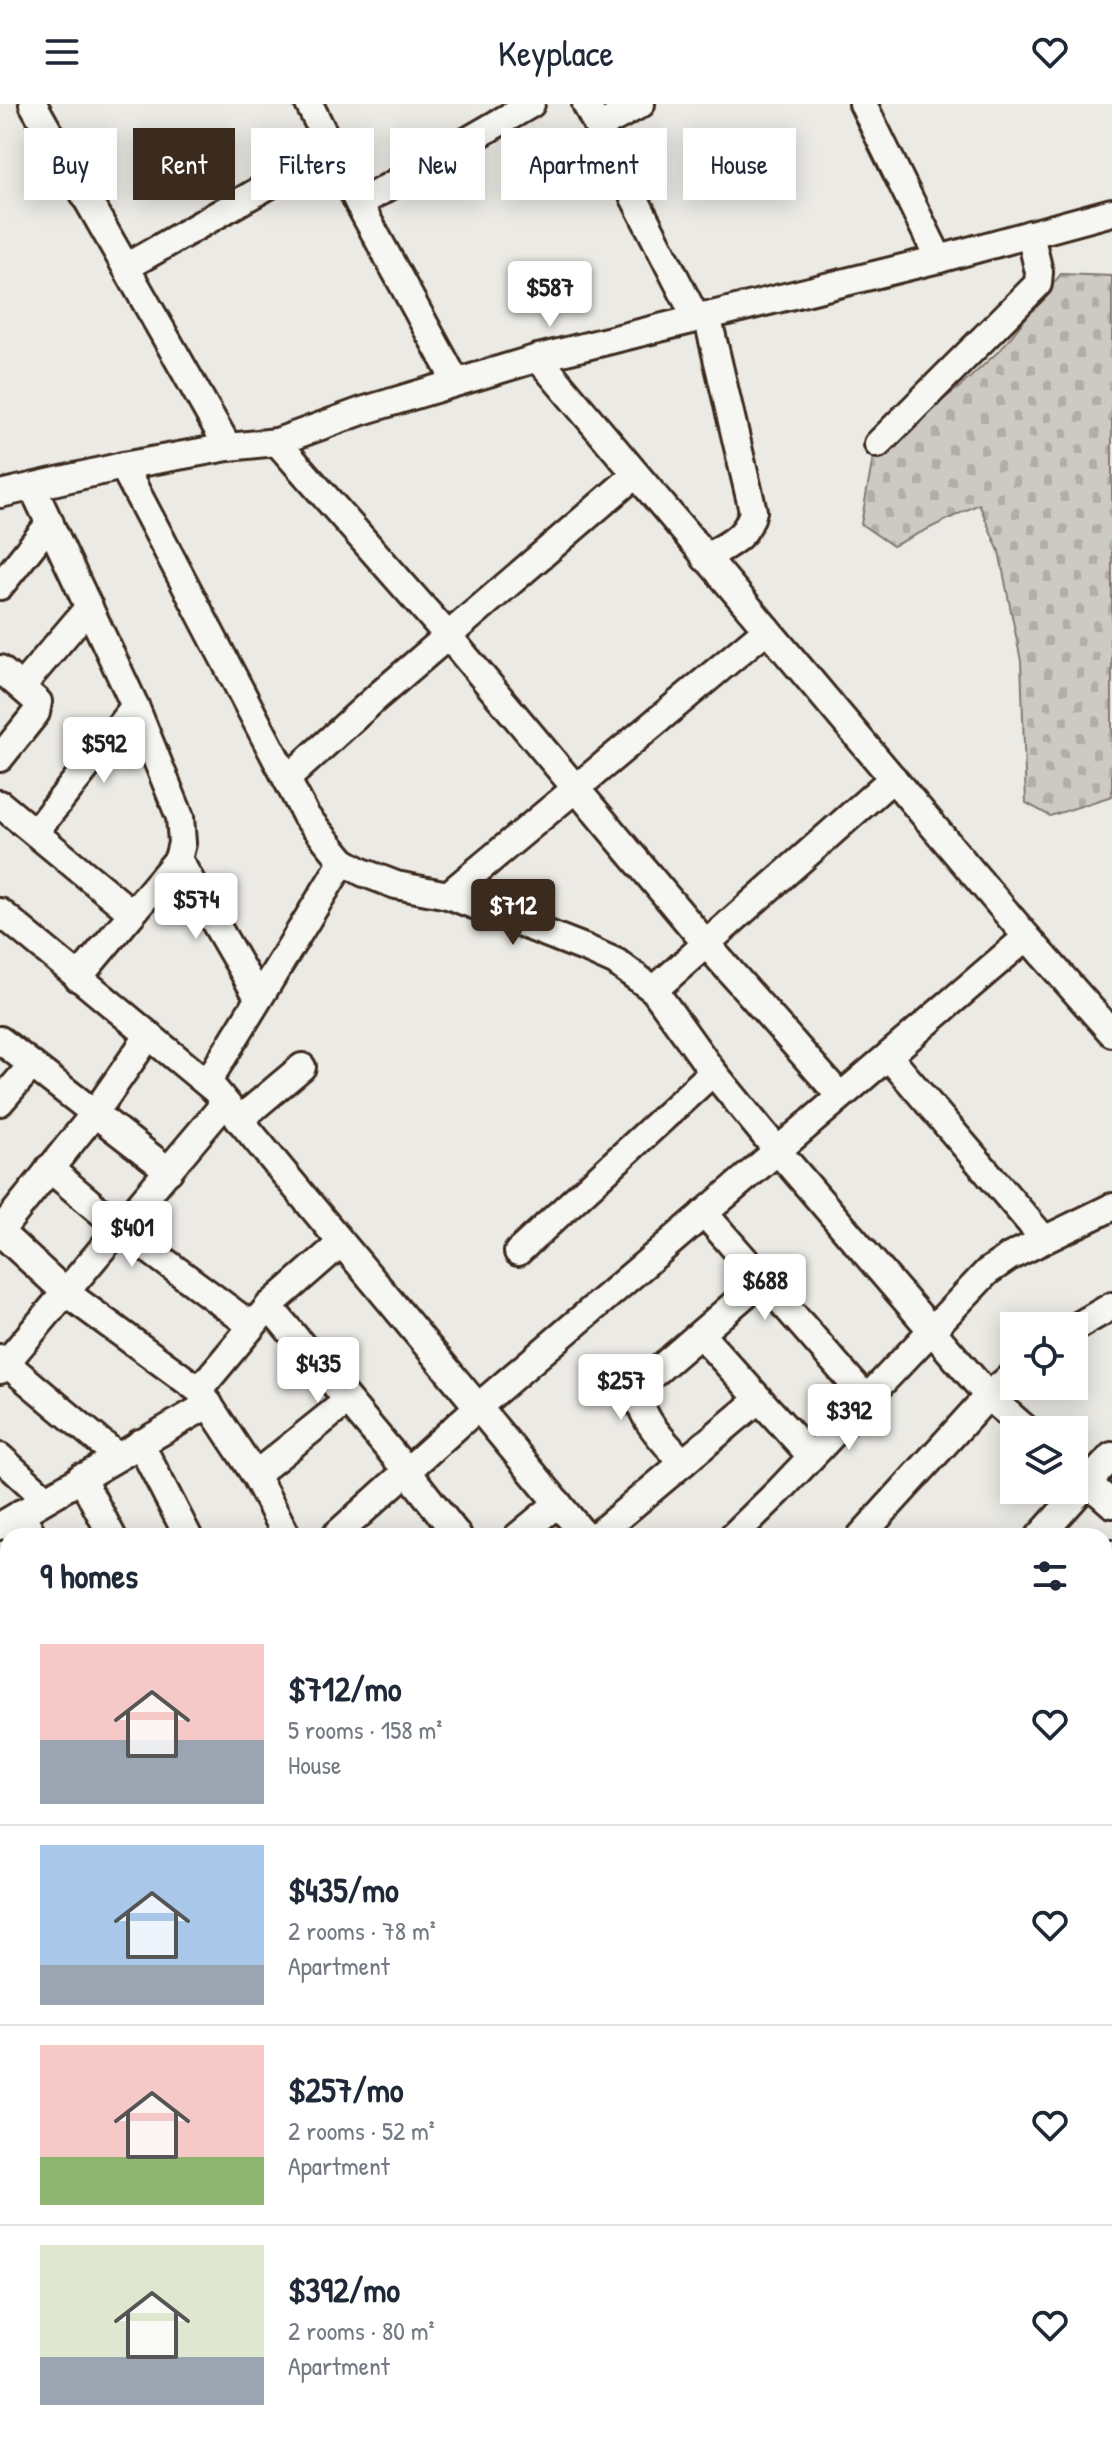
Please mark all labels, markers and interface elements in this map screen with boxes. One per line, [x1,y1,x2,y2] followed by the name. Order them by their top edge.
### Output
[498,28,614,77] text: Keyplace
[40,30,84,74] icon: menu
[1028,30,1072,74] icon: heart
[24,128,117,200] chip: Buy
[133,128,235,200] chip: Rent
[251,128,374,200] chip: Filters
[390,128,485,200] chip: New
[501,128,667,200] chip: Apartment
[683,128,796,200] chip: House
[503,261,597,329] pin: $587
[526,269,574,304] text: $587
[57,717,151,785] pin: $592
[81,725,127,760] text: $592
[149,873,243,941] pin: $574
[466,879,560,947] pin: $712
[173,881,219,916] text: $574
[489,887,537,922] text: $712
[85,1201,179,1269] pin: $401
[110,1209,154,1244] text: $401
[718,1254,812,1322] pin: $688
[742,1262,788,1297] text: $688
[1000,1312,1088,1504] map controls
[1000,1312,1088,1400] button: locate
[271,1337,365,1405] pin: $435
[295,1345,341,1380] text: $435
[574,1354,668,1422] pin: $257
[596,1362,646,1397] text: $257
[802,1384,896,1452] pin: $392
[826,1392,872,1427] text: $392
[1000,1416,1088,1504] button: layers
[40,1553,138,1599] text: 9 homes
[1028,1554,1072,1598] icon: filters
[288,1666,402,1712] text: $712/mo
[104,1676,200,1772] icon: home
[1028,1702,1072,1746] icon: heart
[288,1712,442,1747] text: 5 rooms · 158 m²
[288,1747,341,1782] text: House
[288,1867,399,1913] text: $435/mo
[104,1877,200,1973] icon: home
[1028,1903,1072,1947] icon: heart
[288,1913,436,1948] text: 2 rooms · 78 m²
[288,1948,390,1983] text: Apartment
[288,2067,404,2113] text: $257/mo
[104,2077,200,2173] icon: home
[1028,2103,1072,2147] icon: heart
[288,2113,435,2148] text: 2 rooms · 52 m²
[288,2148,390,2183] text: Apartment
[288,2267,400,2313] text: $392/mo
[104,2277,200,2373] icon: home
[1028,2303,1072,2347] icon: heart
[288,2313,435,2348] text: 2 rooms · 80 m²
[288,2348,390,2383] text: Apartment

